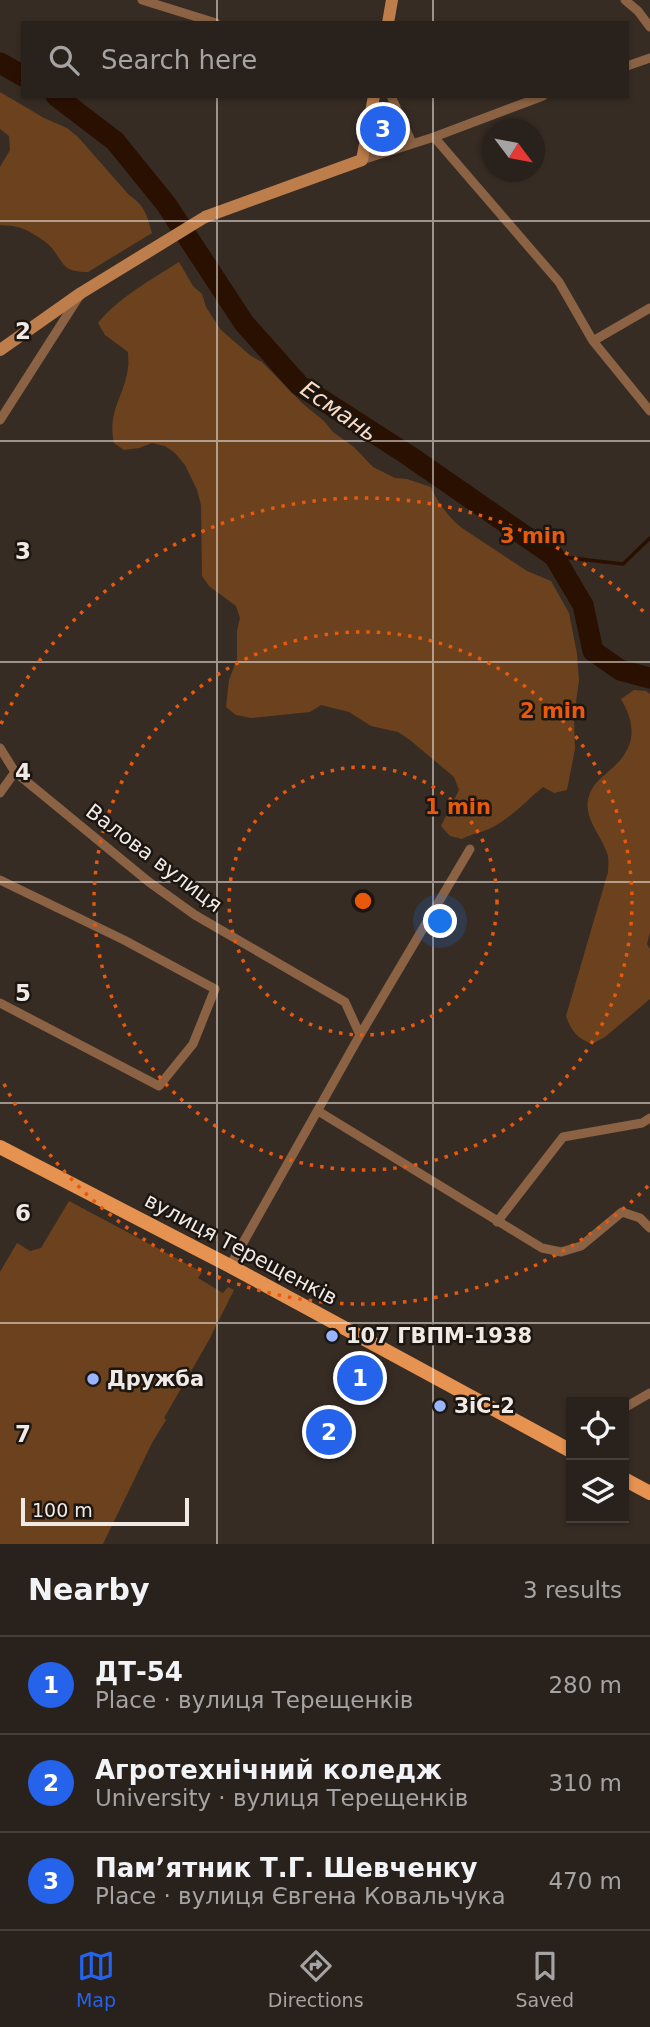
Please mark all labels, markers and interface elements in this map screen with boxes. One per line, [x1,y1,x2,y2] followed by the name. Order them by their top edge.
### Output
[21,21,629,98] search box
[45,41,83,79] icon: search
[101,45,257,75] text: Search here
[360,103,406,155] pin: 3
[482,119,545,182] north arrow
[15,318,31,344] text: 2
[296,375,382,447] water label: Есмань
[500,524,566,548] text: 3 min
[15,538,31,564] text: 3
[520,699,586,723] text: 2 min
[15,759,31,785] text: 4
[425,795,491,819] text: 1 min
[81,799,227,917] street label: Валова вулиця
[351,889,375,913] centre of rings
[423,904,457,938] your location
[15,980,31,1006] text: 5
[141,1188,341,1310] street label: вулиця Терещенків
[15,1200,31,1226] text: 6
[346,1324,532,1348] place label: 107 ГВПМ-1938
[324,1328,340,1344] marker: 107 ГВПМ-1938
[337,1352,383,1404] pin: 1
[107,1367,204,1391] place label: Дружба
[85,1371,101,1387] marker: Дружба
[454,1394,515,1418] place label: ЗіС-2
[566,1397,629,1523] map controls
[566,1397,629,1460] button: locate
[432,1398,448,1414] marker: ЗіС-2
[306,1406,352,1458] pin: 2
[15,1421,31,1447] text: 7
[566,1460,629,1523] button: layers
[21,1495,189,1527] scale bar
[32,1499,93,1521] text: 100 m
[28,1572,150,1607] text: Nearby
[523,1577,622,1603] text: 3 results
[95,1657,183,1687] text: ДТ-54
[43,1672,59,1698] text: 1
[548,1672,622,1698] text: 280 m
[95,1687,413,1713] text: Place · вулиця Терещенків
[95,1755,442,1785] text: Агротехнічний коледж
[43,1770,59,1796] text: 2
[548,1770,622,1796] text: 310 m
[95,1785,468,1811] text: University · вулиця Терещенків
[95,1853,477,1883] text: Пам’ятник Т.Г. Шевченку
[43,1868,59,1894] text: 3
[548,1868,622,1894] text: 470 m
[95,1883,506,1909] text: Place · вулиця Євгена Ковальчука
[76,1947,116,2011] tab: Map
[268,1947,364,2011] tab: Directions
[515,1947,574,2011] tab: Saved

